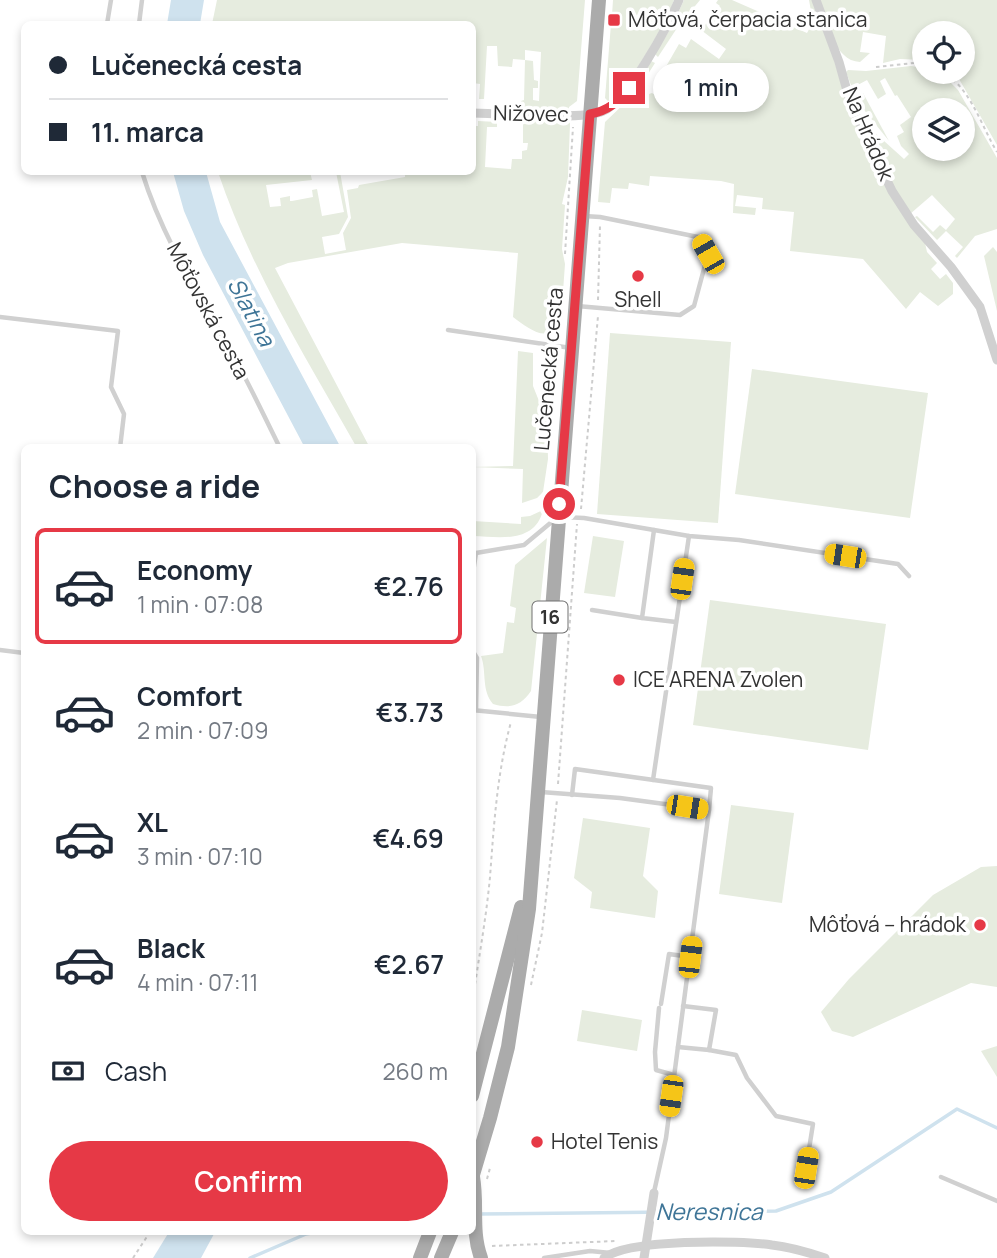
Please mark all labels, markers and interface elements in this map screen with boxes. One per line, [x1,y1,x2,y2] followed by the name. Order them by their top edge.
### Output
[628,5,868,33] place label: Môťová, čerpacia stanica
[606,12,622,28] marker: Môťová, čerpacia stanica
[912,21,975,161] map controls
[912,21,975,84] button: locate
[91,47,302,83] text: Lučenecká cesta
[654,64,769,112] callout: 1 min
[684,71,738,103] text: 1 min
[613,72,645,104] route end
[837,83,901,185] street label: Na Hrádok
[493,98,569,128] street label: Nižovec
[912,98,975,161] button: layers
[91,114,204,150] text: 11. marca
[689,231,728,277] car
[161,237,257,384] street label: Môťovská cesta
[630,268,646,284] marker: Shell
[221,272,284,352] water label: Slatina
[614,285,662,313] place label: Shell
[527,286,569,452] street label: Lučenecká cesta
[49,464,260,508] text: Choose a ride
[543,488,575,520] route start
[823,542,868,570] car
[137,552,252,588] text: Economy
[53,555,116,618] icon: car
[669,557,696,601] car
[374,568,444,604] text: €2.76
[137,588,263,620] text: 1 min · 07:08
[532,602,568,632] road number: 16
[633,665,803,693] place label: ICE ARENA Zvolen
[611,672,627,688] marker: ICE ARENA Zvolen
[137,678,243,714] text: Comfort
[53,681,116,744] icon: car
[376,694,444,730] text: €3.73
[137,714,268,746] text: 2 min · 07:09
[665,793,710,821] car
[137,804,168,840] text: XL
[53,807,116,870] icon: car
[373,820,444,856] text: €4.69
[137,840,263,872] text: 3 min · 07:10
[809,910,967,938] place label: Môťová – hrádok
[972,917,988,933] marker: Môťová – hrádok
[137,930,205,966] text: Black
[53,933,116,996] icon: car
[678,935,703,979] car
[374,946,444,982] text: €2.67
[137,966,259,998] text: 4 min · 07:11
[49,1052,87,1090] icon: cash
[105,1053,167,1089] text: Cash
[382,1055,448,1087] text: 260 m
[658,1074,685,1118] car
[551,1127,658,1155] place label: Hotel Tenis
[529,1134,545,1150] marker: Hotel Tenis
[49,1141,448,1221] button: Confirm
[793,1146,820,1190] car
[655,1195,764,1227] water label: Neresnica

